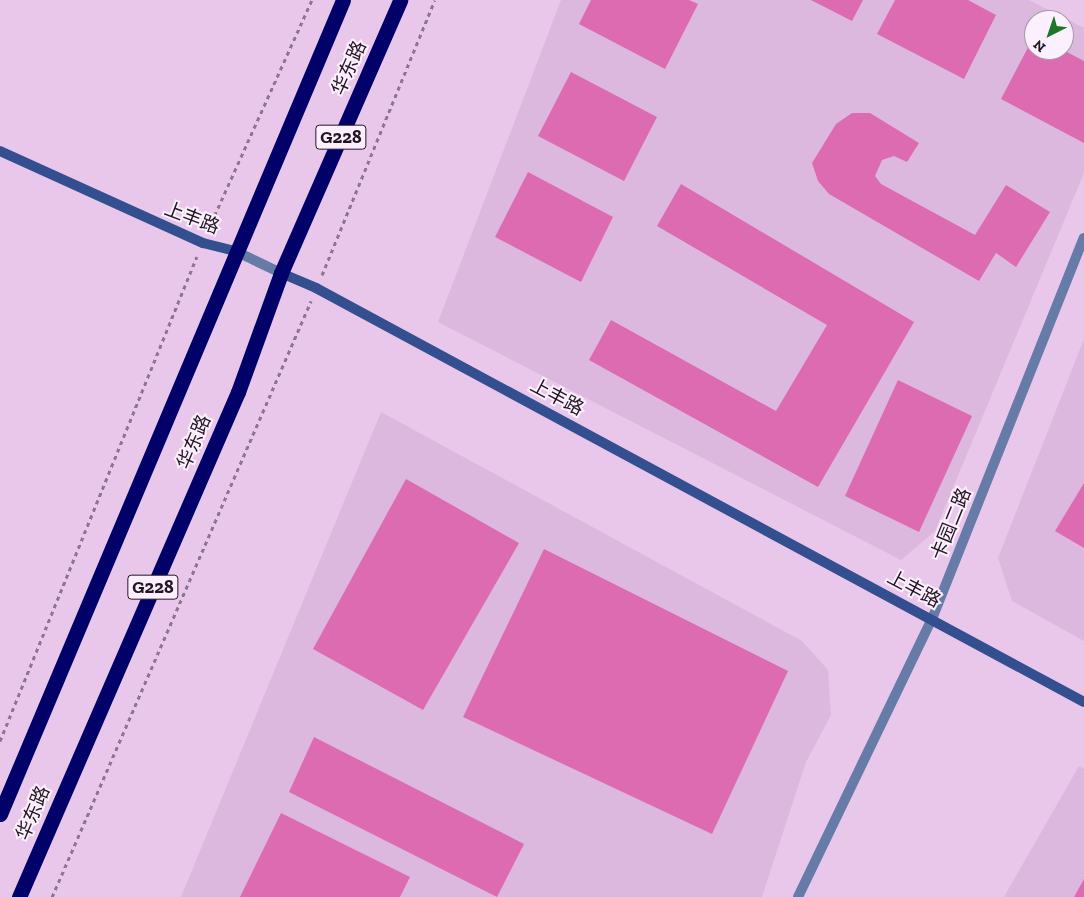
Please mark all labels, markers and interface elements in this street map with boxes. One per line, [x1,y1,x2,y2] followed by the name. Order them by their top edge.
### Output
[1024,10,1074,60] north arrow
[1030,36,1049,56] text: N
[327,37,371,99] street label: 华东路
[315,121,367,152] road number: G228
[161,197,223,239] street label: 上丰路
[526,374,588,420] street label: 上丰路
[172,411,216,473] street label: 华东路
[926,484,976,564] street label: 卡园二路
[883,566,945,612] street label: 上丰路
[127,572,179,602] road number: G228
[11,782,55,844] street label: 华东路

